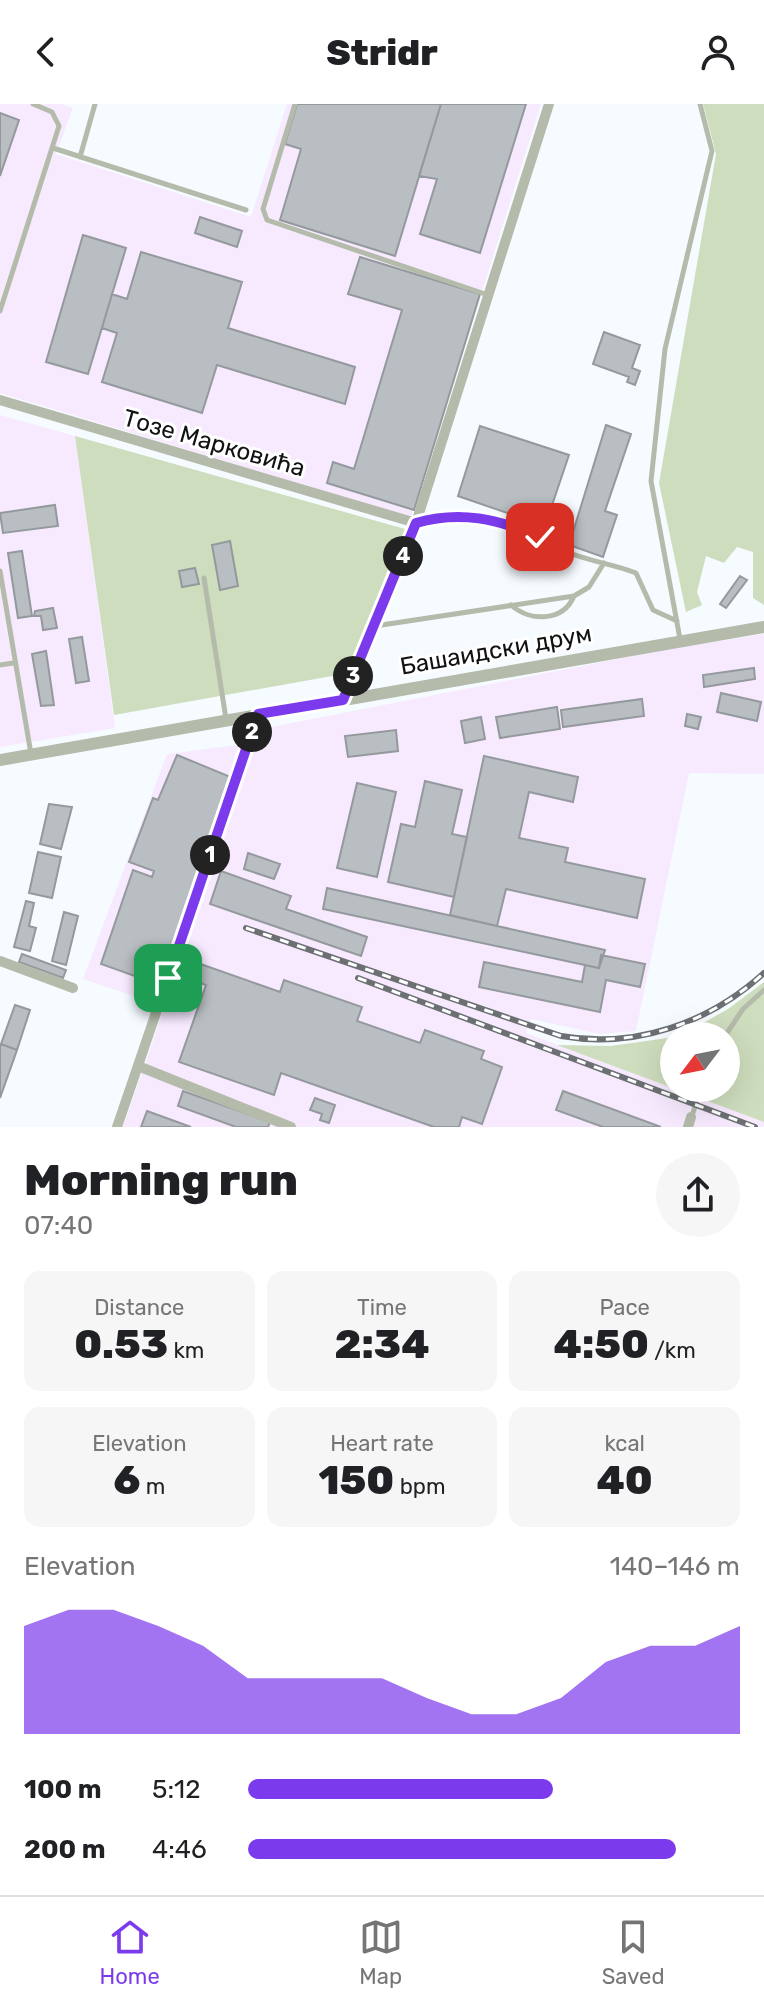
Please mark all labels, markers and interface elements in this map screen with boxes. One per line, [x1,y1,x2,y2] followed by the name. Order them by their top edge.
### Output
[24,30,68,74] icon: back
[696,30,740,74] icon: person
[326,31,438,74] text: Stridr
[120,404,308,482] street label: Тозе Марковића
[506,503,574,571] pin
[518,515,562,559] icon: check
[383,536,423,576] pin: 4
[395,542,411,569] text: 4
[398,619,594,681] street label: Башаидски друм
[333,656,373,696] pin: 3
[346,662,360,689] text: 3
[232,712,272,752] pin: 2
[245,718,259,745] text: 2
[190,835,230,875] pin: 1
[205,841,215,868] text: 1
[134,944,202,1012] pin
[146,956,190,1000] icon: arrive
[660,1022,740,1102] north arrow
[660,1022,740,1102] map controls
[656,1153,740,1237] button: share
[24,1154,298,1206] text: Morning run
[24,1210,93,1241] text: 07:40
[94,1294,184,1321] text: Distance
[357,1294,407,1321] text: Time
[599,1294,650,1321] text: Pace
[74,1321,168,1368] text: 0.53
[334,1321,430,1368] text: 2:34
[554,1321,649,1368] text: 4:50
[168,1337,204,1364] text: km
[649,1337,696,1364] text: /km
[92,1430,186,1457] text: Elevation
[330,1430,434,1457] text: Heart rate
[604,1430,645,1457] text: kcal
[113,1457,140,1504] text: 6
[319,1457,394,1504] text: 150
[597,1457,653,1504] text: 40
[140,1473,165,1500] text: m
[394,1473,445,1500] text: bpm
[24,1551,135,1582] text: Elevation
[610,1551,740,1582] text: 140–146 m
[24,1774,102,1805] text: 100 m
[152,1774,201,1805] text: 5:12
[24,1834,106,1865] text: 200 m
[152,1834,207,1865] text: 4:46
[99,1915,160,1990] tab: Home
[359,1915,403,1990] tab: Map
[602,1915,664,1990] tab: Saved

